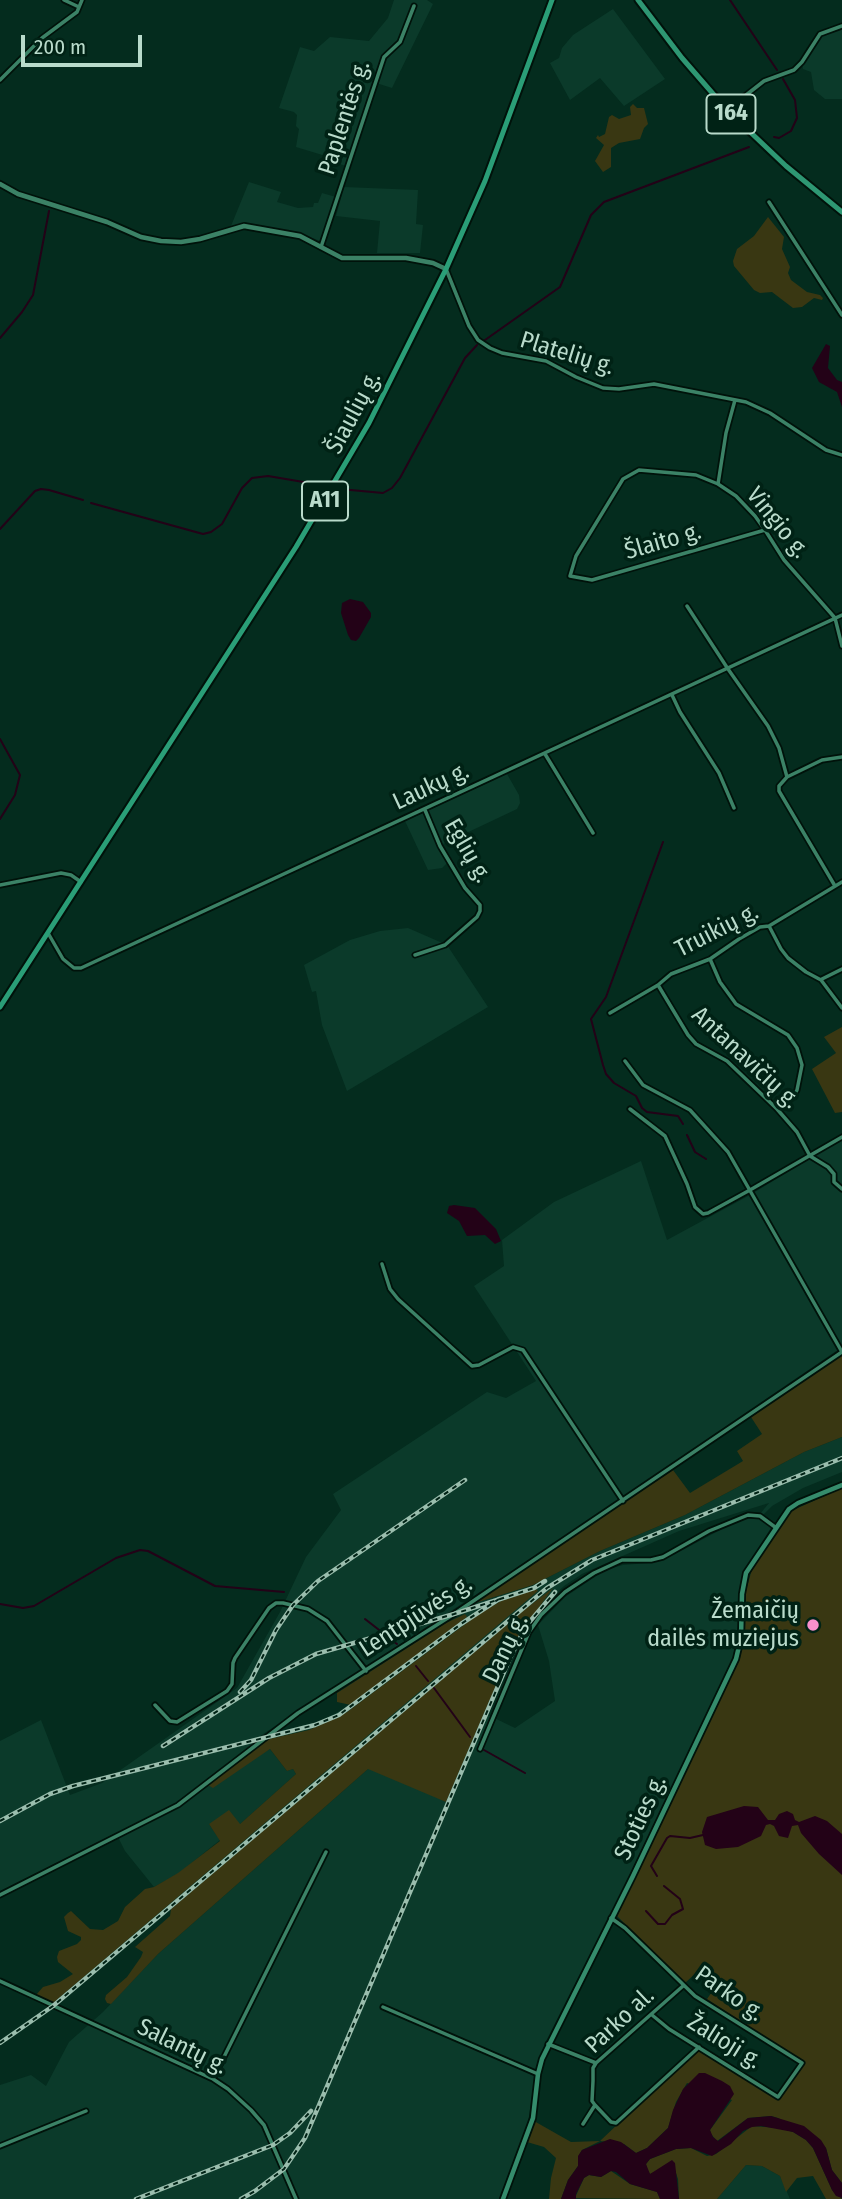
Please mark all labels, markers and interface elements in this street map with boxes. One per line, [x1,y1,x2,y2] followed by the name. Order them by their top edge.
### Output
[24,21,145,65] scale bar
[34,34,86,60] text: 200 m
[313,57,377,179] street label: Paplentės g.
[706,94,756,134] road number: 164
[517,326,617,382] street label: Platelių g.
[320,367,388,459] street label: Šiaulių g.
[302,481,348,520] road number: A11
[740,482,814,564] street label: Vingio g.
[622,517,704,567] street label: Šlaito g.
[389,757,473,817] street label: Laukų g.
[437,814,497,888] street label: Eglių g.
[671,898,763,964] street label: Truikių g.
[685,1001,805,1115] street label: Antanavičių g.
[354,1570,478,1664] street label: Lentpjūvės g.
[647,1597,799,1653] place label: Žemaičių dailės muziejus
[477,1610,535,1688] street label: Danų g.
[805,1617,821,1633] marker: Žemaičių dailės muziejus
[609,1771,673,1865] street label: Stoties g.
[689,1960,769,2028] street label: Parko g.
[580,1982,660,2060] street label: Parko al.
[682,2008,766,2076] street label: Žalioji g.
[132,2013,232,2081] street label: Salantų g.

